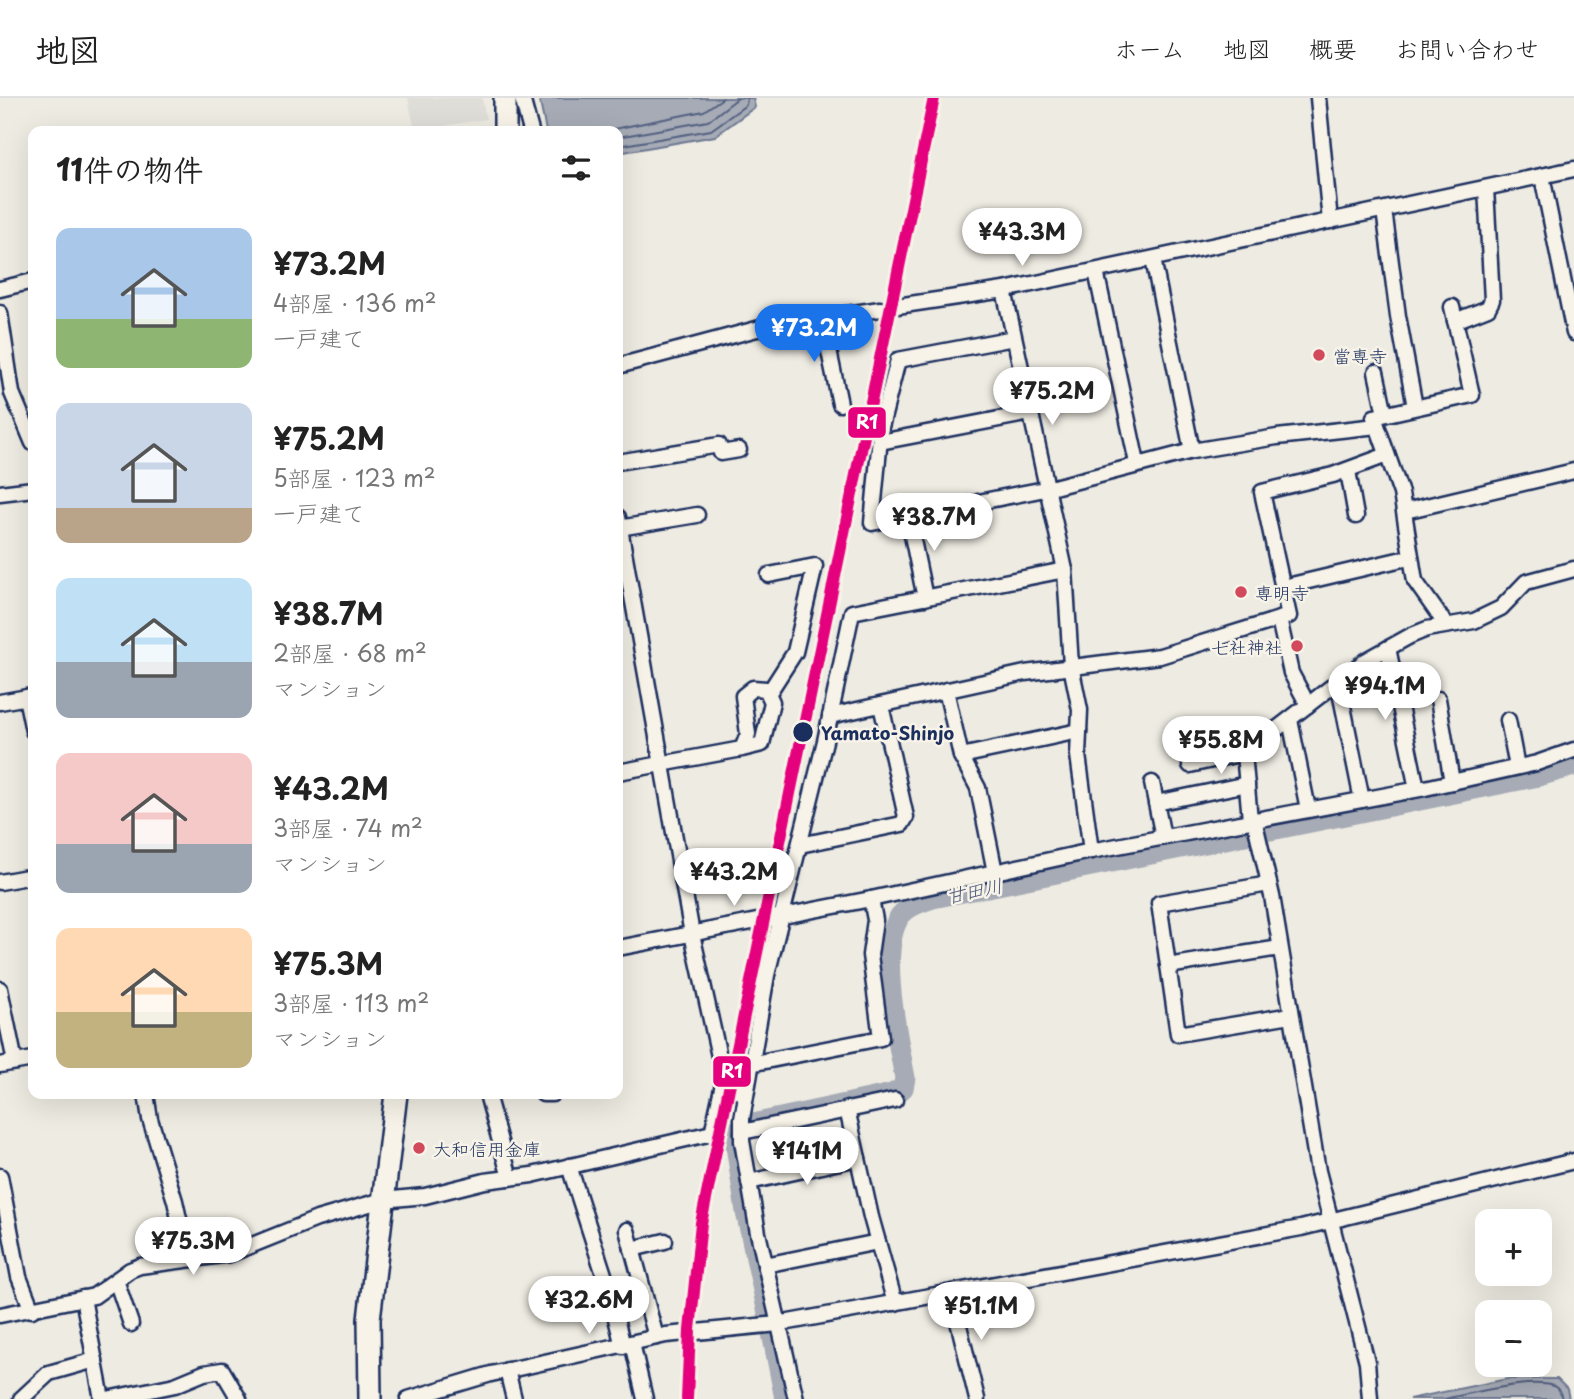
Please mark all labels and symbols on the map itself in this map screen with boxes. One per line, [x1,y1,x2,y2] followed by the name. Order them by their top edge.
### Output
[965,208,1079,268] pin: ¥43.3M
[757,304,871,364] pin: ¥73.2M
[1333,342,1387,369] place label: 當専寺
[1311,347,1327,363] marker: 當専寺
[995,368,1109,427] pin: ¥75.2M
[847,406,887,439] line badge: R1
[856,407,878,435] text: R1
[877,494,991,553] pin: ¥38.7M
[1255,579,1309,606] place label: 専明寺
[1233,584,1249,600] marker: 専明寺
[1211,633,1283,660] place label: 七社神社
[1289,638,1305,654] marker: 七社神社
[1328,662,1442,722] pin: ¥94.1M
[1164,716,1278,776] pin: ¥55.8M
[821,719,955,746] place label: Yamato-Shinjo
[791,720,815,744] marker: Yamato-Shinjo
[677,848,791,908] pin: ¥43.2M
[943,870,1005,910] water label: 甘田川
[712,1055,752,1088] line badge: R1
[721,1056,743,1084] text: R1
[758,1128,856,1187] pin: ¥141M
[433,1135,541,1162] place label: 大和信用金庫
[411,1140,427,1156] marker: 大和信用金庫
[136,1218,250,1277] pin: ¥75.3M
[532,1276,646,1336] pin: ¥32.6M
[924,1282,1038,1342] pin: ¥51.1M

